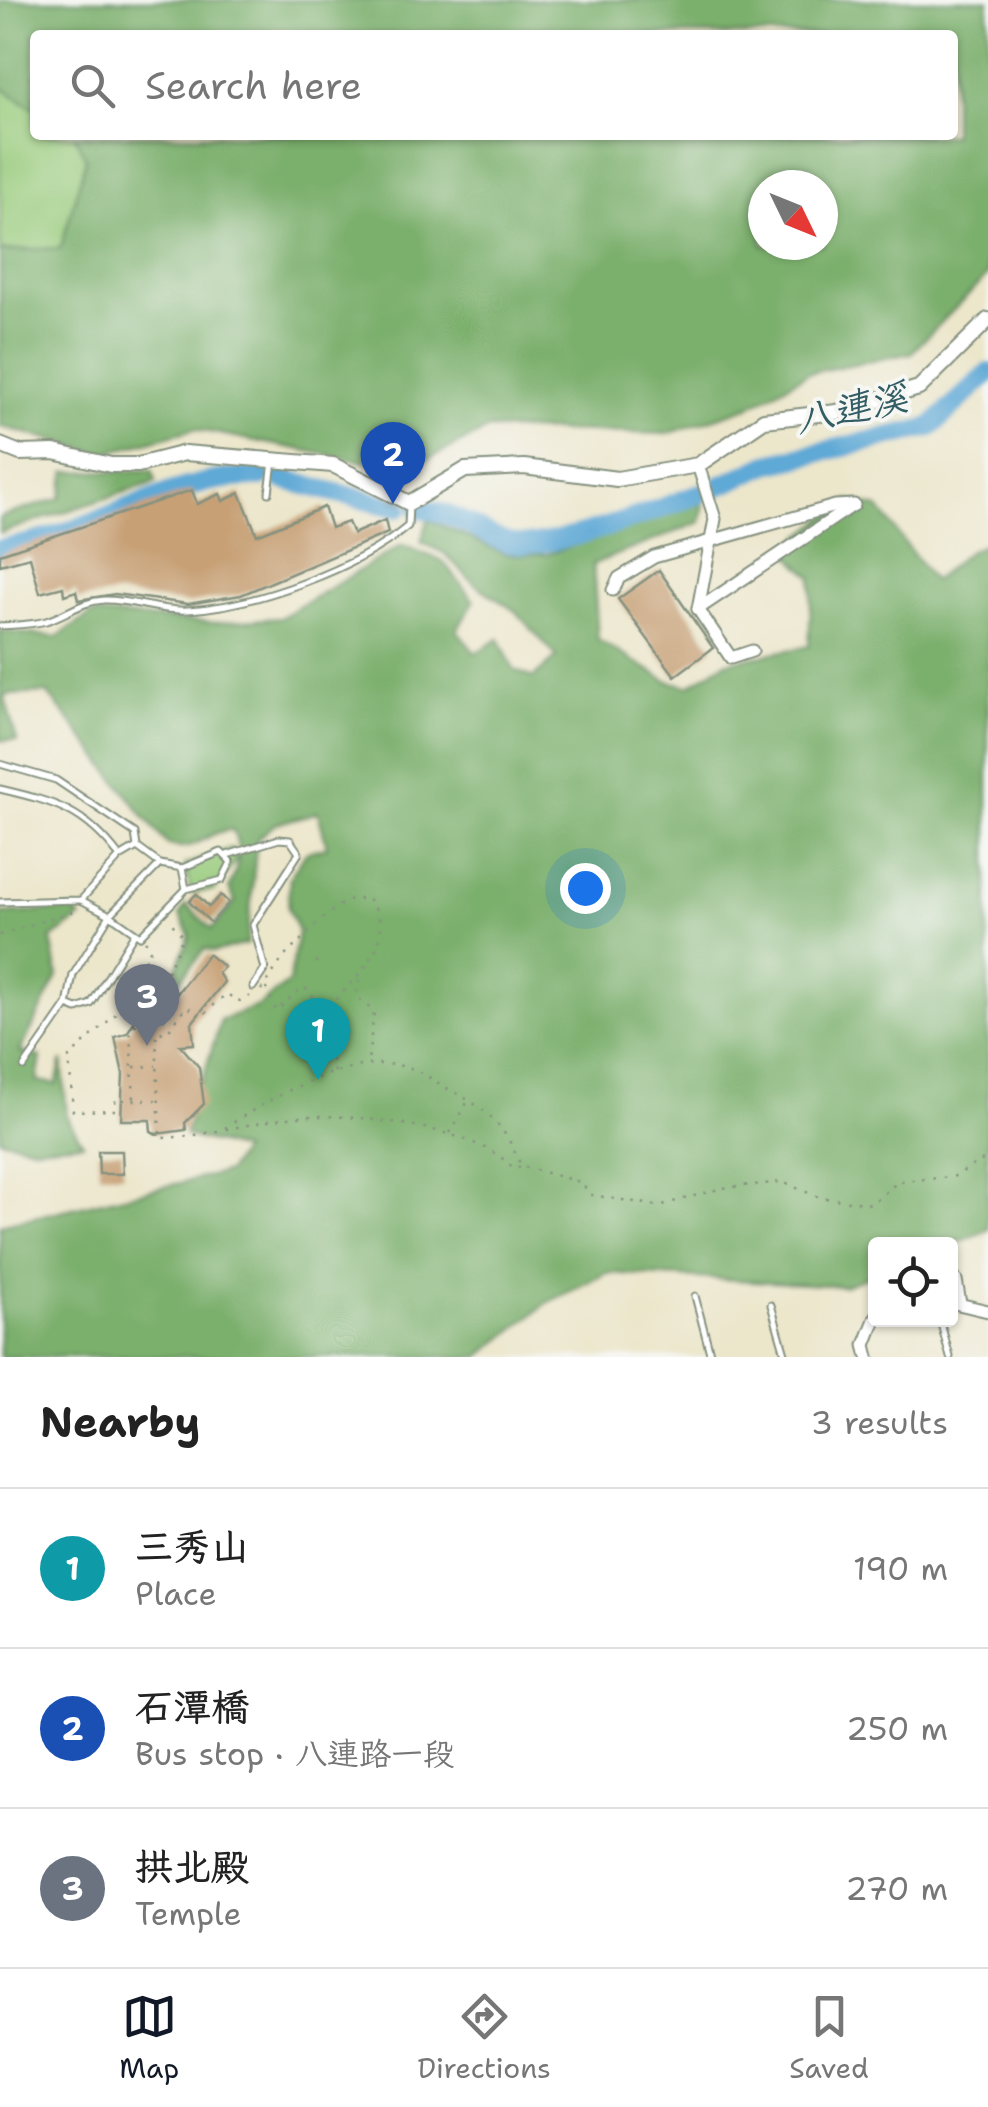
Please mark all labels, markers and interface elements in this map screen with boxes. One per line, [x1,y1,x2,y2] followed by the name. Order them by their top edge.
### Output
[30,30,958,140] search box
[65,58,120,113] icon: search
[145,60,362,111] text: Search here
[748,170,838,260] north arrow
[790,370,914,446] water label: 八連溪
[360,422,426,504] pin: 2
[560,863,611,914] your location
[114,964,180,1046] pin: 3
[286,998,350,1080] pin: 1
[868,1237,958,1327] map controls
[868,1237,958,1327] button: locate
[40,1394,200,1450] text: Nearby
[811,1401,948,1444] text: 3 results
[135,1521,249,1572] text: 三秀山
[65,1547,80,1590] text: 1
[853,1547,948,1590] text: 190 m
[135,1572,217,1615] text: Place
[135,1681,249,1732] text: 石潭橋
[61,1707,84,1750] text: 2
[846,1707,948,1750] text: 250 m
[135,1732,455,1775] text: Bus stop · 八連路一段
[135,1841,249,1892] text: 拱北殿
[61,1867,84,1910] text: 3
[845,1867,948,1910] text: 270 m
[135,1892,242,1935] text: Temple
[119,1989,179,2087] tab: Map
[418,1989,551,2087] tab: Directions
[789,1989,869,2087] tab: Saved

